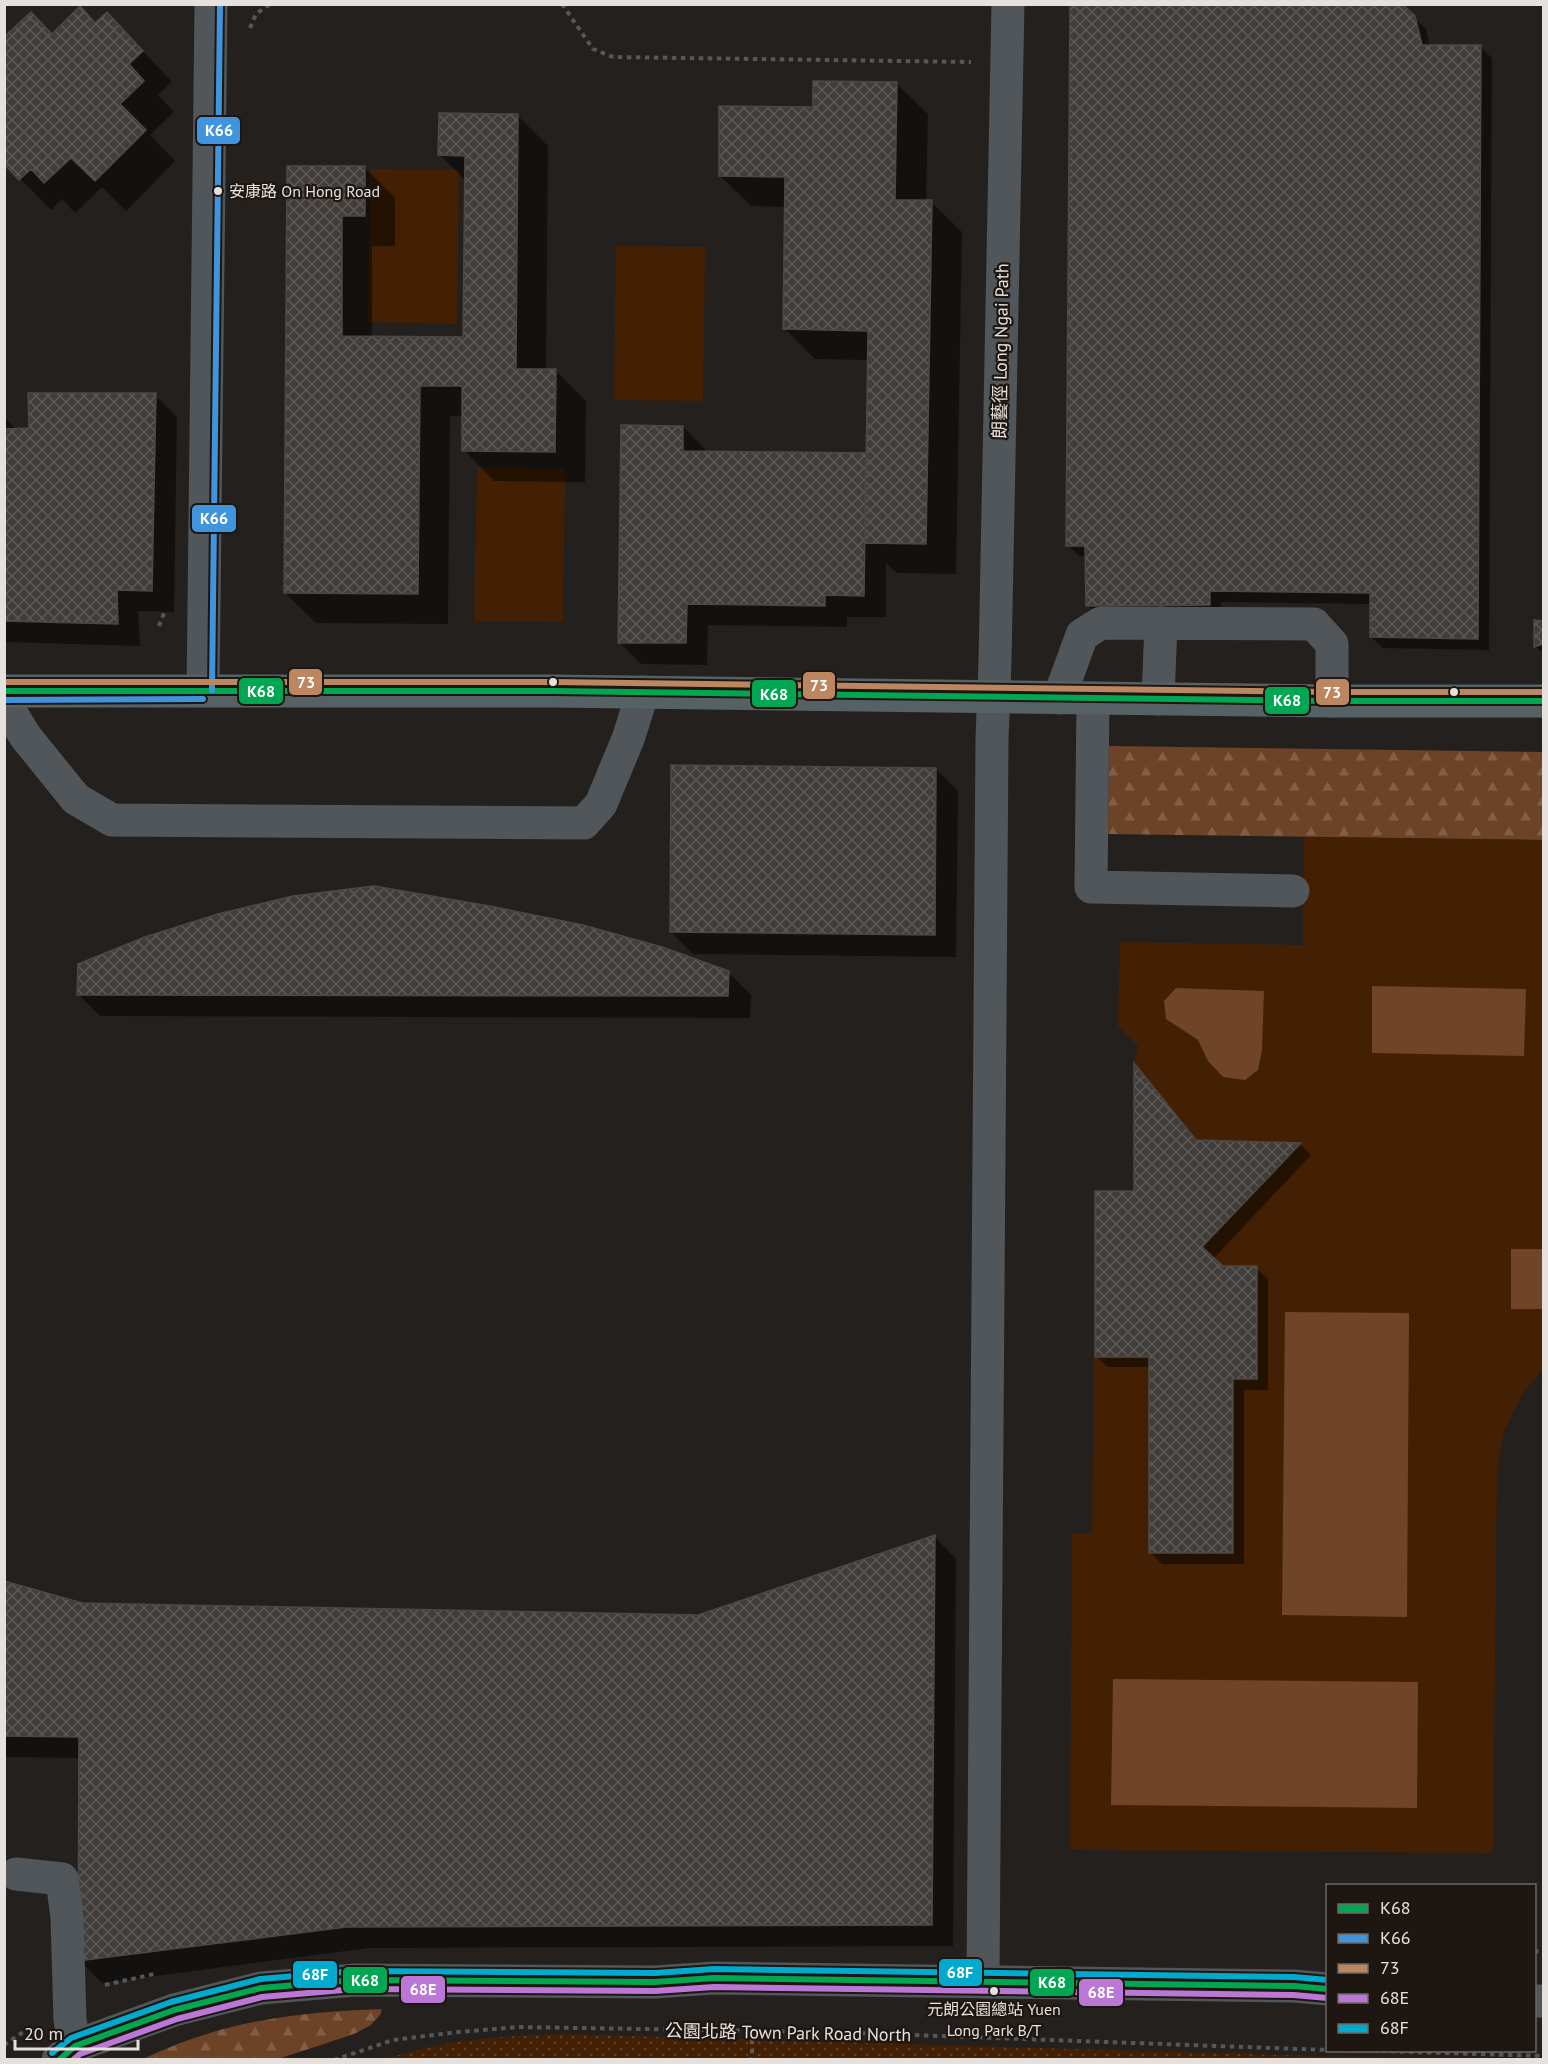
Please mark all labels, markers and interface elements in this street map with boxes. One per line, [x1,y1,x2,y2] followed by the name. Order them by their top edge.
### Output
[196,116,241,145] line badge: K66
[205,120,233,140] text: K66
[229,181,380,201] place label: 安康路 On Hong Road
[212,185,224,197] marker: 安康路 On Hong Road
[987,263,1014,439] street label: 朗藝徑 Long Ngai Path
[191,504,237,533] line badge: K66
[200,508,228,528] text: K66
[288,668,323,696] line badge: 73
[802,671,836,700] line badge: 73
[297,672,315,692] text: 73
[810,675,828,695] text: 73
[547,676,559,688] unlabelled marker
[238,677,284,705] line badge: K68
[1315,678,1350,706] line badge: 73
[751,679,797,708] line badge: K68
[247,681,275,701] text: K68
[1323,682,1341,702] text: 73
[760,684,788,704] text: K68
[1264,686,1310,715] line badge: K68
[1448,686,1460,698] unlabelled marker
[1273,690,1301,710] text: K68
[1326,1884,1536,2052] legend
[1380,1896,1411,1919] text: K68
[1380,1926,1411,1949] text: K66
[1380,1956,1400,1979] text: 73
[938,1958,983,1987] line badge: 68F
[292,1960,338,1989] line badge: 68F
[947,1962,973,1982] text: 68F
[302,1964,328,1984] text: 68F
[342,1966,388,1994] line badge: K68
[1029,1968,1075,1997] line badge: K68
[351,1970,379,1990] text: K68
[1038,1972,1066,1992] text: K68
[400,1975,446,2004] line badge: 68E
[1078,1978,1124,2007] line badge: 68E
[410,1979,436,1999] text: 68E
[1088,1982,1114,2002] text: 68E
[988,1985,1000,1997] marker: 元朗公園總站 Yuen Long Park B/T
[1380,1986,1409,2009] text: 68E
[927,1999,1061,2040] place label: 元朗公園總站 Yuen Long Park B/T
[15,2013,138,2051] scale bar
[1380,2016,1409,2039] text: 68F
[665,2019,911,2046] street label: 公園北路 Town Park Road North
[24,2022,63,2045] text: 20 m

